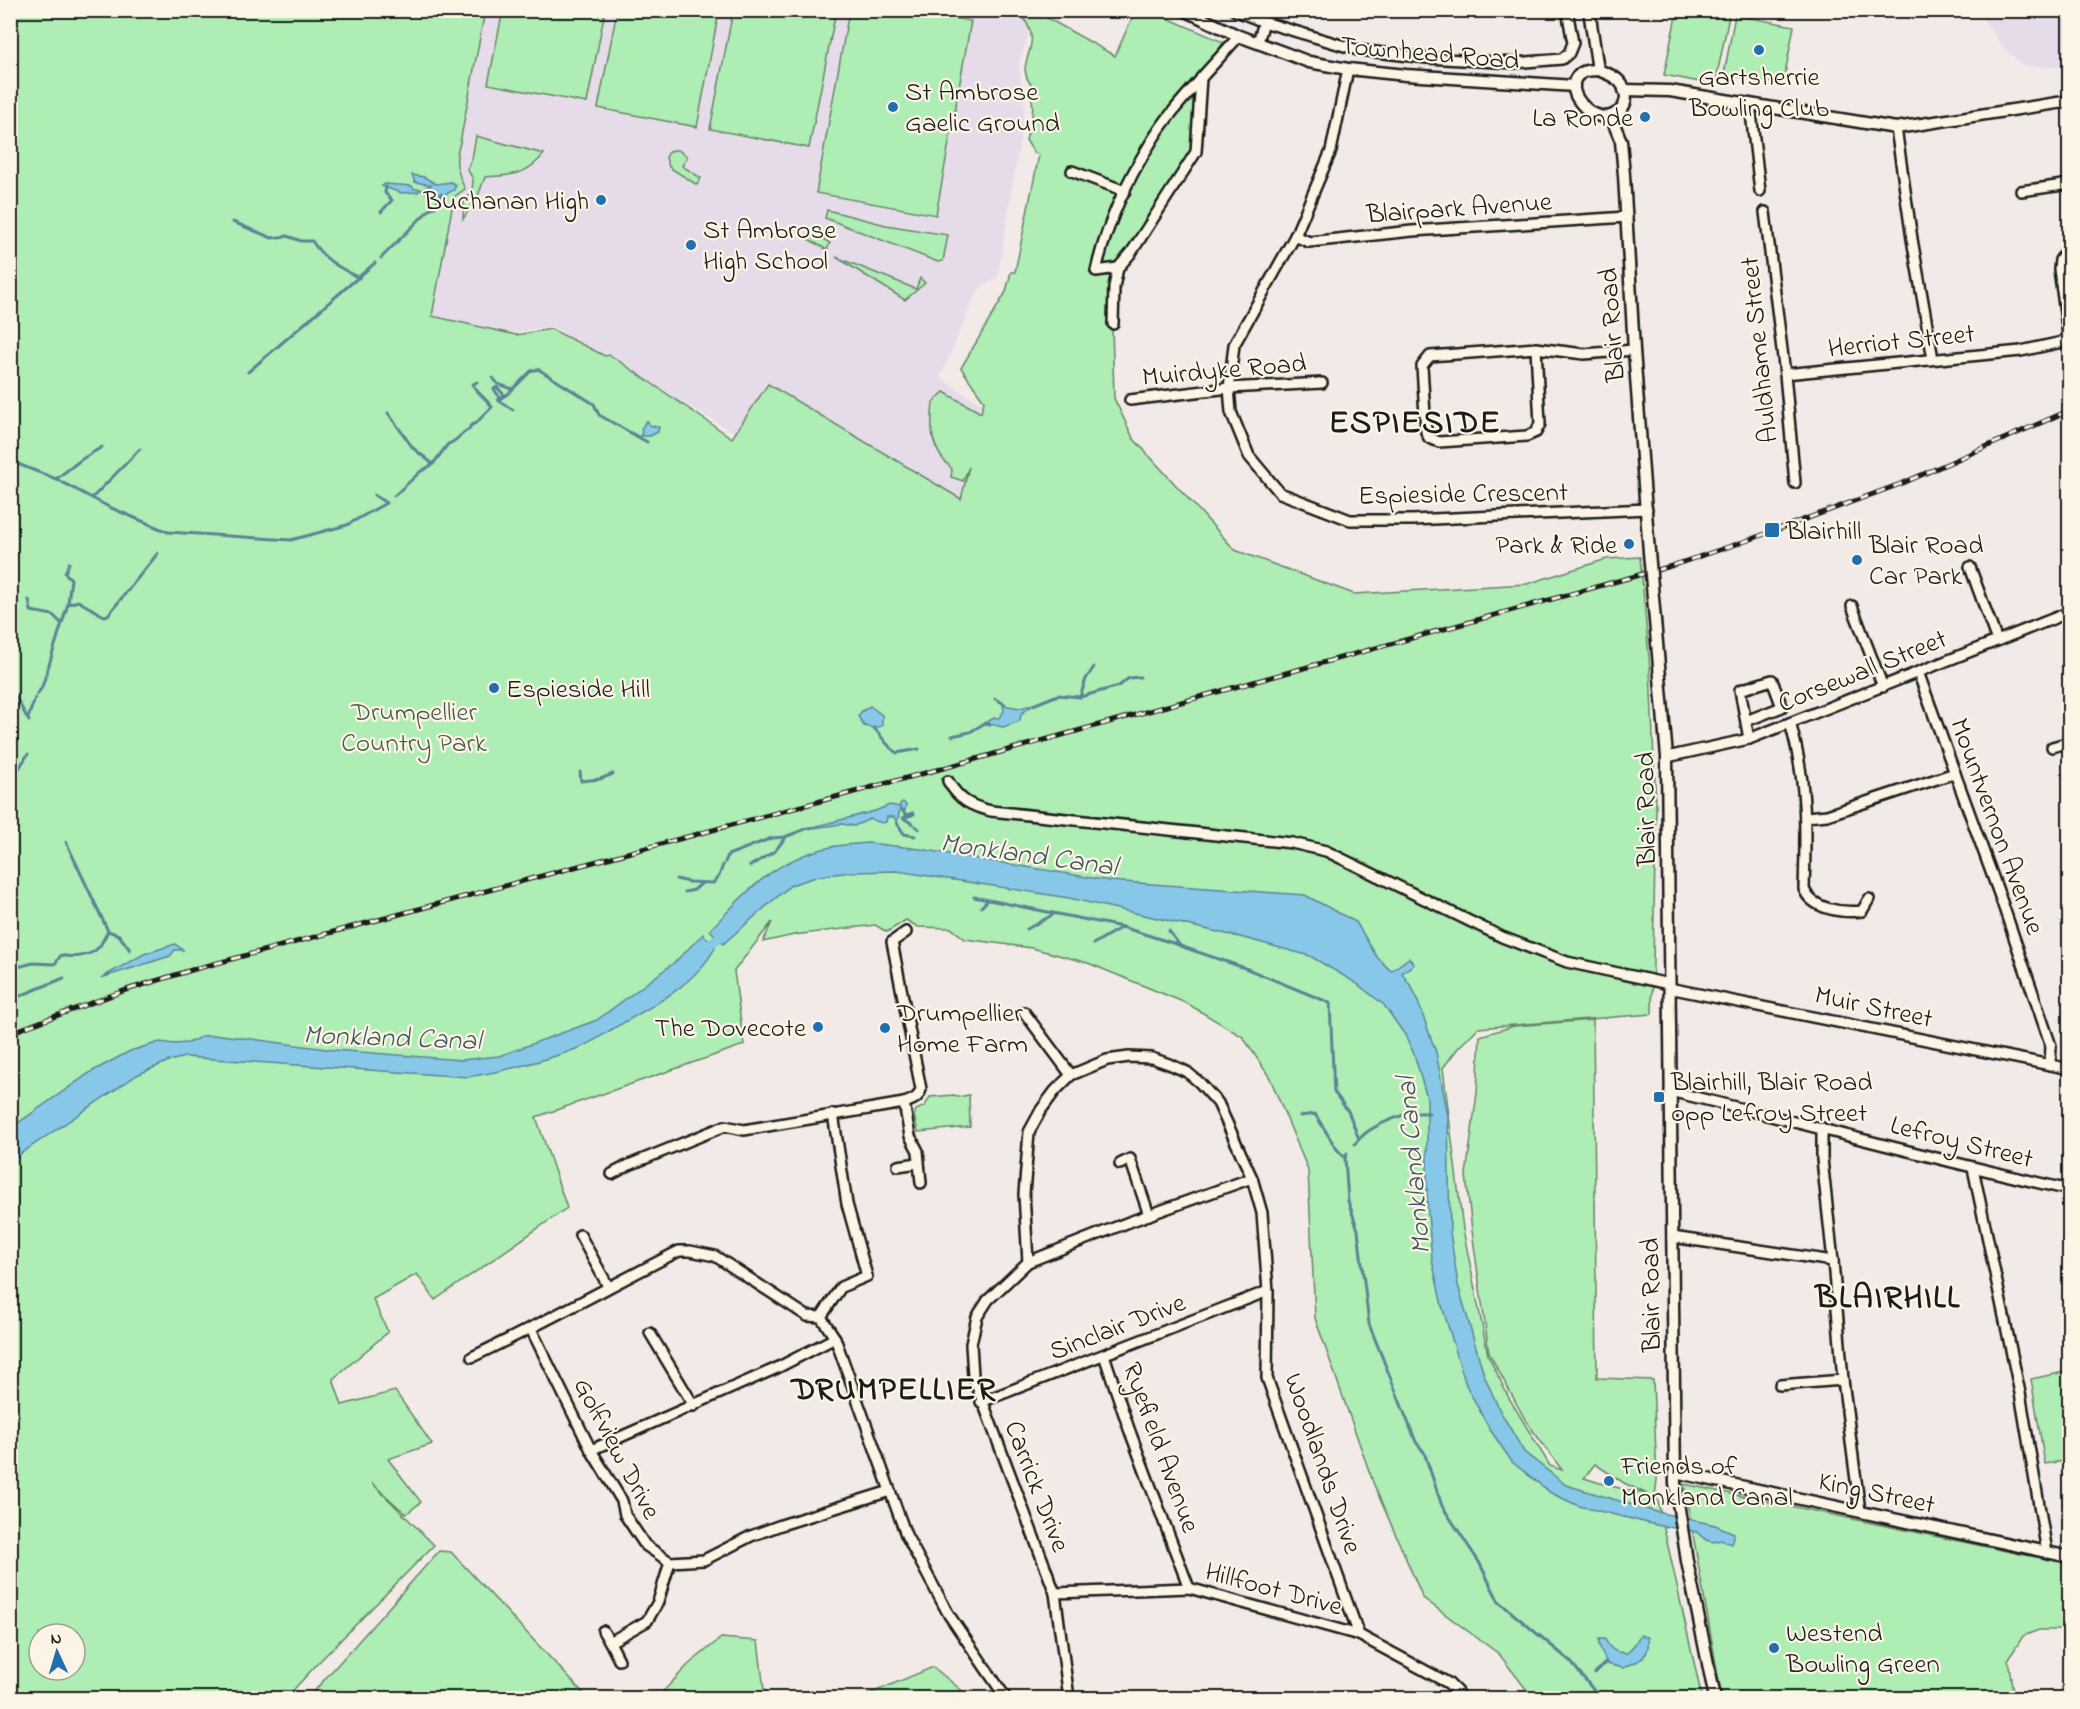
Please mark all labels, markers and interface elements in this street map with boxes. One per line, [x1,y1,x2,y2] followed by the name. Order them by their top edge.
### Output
[1339,27,1521,82] street label: Townhead Road
[1752,43,1766,57] marker: Gartsherrie Bowling Club
[1688,59,1829,129] place label: Gartsherrie Bowling Club
[905,74,1060,144] place label: St Ambrose Gaelic Ground
[886,100,900,114] marker: St Ambrose Gaelic Ground
[1532,100,1634,139] place label: La Ronde
[1638,110,1652,124] marker: La Ronde
[423,183,589,222] place label: Buchanan High
[1364,183,1554,235] street label: Blairpark Avenue
[594,193,608,207] marker: Buchanan High
[703,212,837,282] place label: St Ambrose High School
[684,238,698,252] marker: St Ambrose High School
[1731,255,1790,445] street label: Auldhame Street
[1590,266,1637,384] street label: Blair Road
[1826,315,1977,370] street label: Herriot Street
[1141,345,1308,398] street label: Muirdyke Road
[1329,400,1501,448] district label: ESPIESIDE
[1358,474,1568,517] street label: Espieside Crescent
[1785,513,1862,552] place label: Blairhill
[1763,521,1781,539] marker: Blairhill
[1495,527,1618,566] place label: Park & Ride
[1868,527,1983,597] place label: Blair Road Car Park
[1622,537,1636,551] marker: Park & Ride
[1850,553,1864,567] marker: Blair Road Car Park
[1773,621,1953,724] street label: Corsewall Street
[506,671,650,710] place label: Espieside Hill
[487,681,501,695] marker: Espieside Hill
[341,694,487,764] park label: Drumpellier Country Park
[1938,713,2053,942] street label: Mountvernon Avenue
[1627,751,1668,867] street label: Blair Road
[937,824,1123,890] water label: Monkland Canal
[1811,977,1936,1040] street label: Muir Street
[896,995,1028,1065] place label: Drumpellier Home Farm
[654,1010,807,1049] place label: The Dovecote
[302,1016,485,1063] water label: Monkland Canal
[811,1020,825,1034] marker: The Dovecote
[878,1021,892,1035] marker: Drumpellier Home Farm
[1670,1064,1872,1134] place label: Blairhill, Blair Road opp Lefroy Street
[1387,1072,1444,1256] water label: Monkland Canal
[1652,1090,1666,1104] marker: Blairhill, Blair Road opp Lefroy Street
[1886,1107,2037,1180] street label: Lefroy Street
[1632,1237,1673,1353] street label: Blair Road
[1813,1275,1961,1323] district label: BLAIRHILL
[1044,1284,1192,1372] street label: Sinclair Drive
[1111,1357,1209,1539] street label: Ryefield Avenue
[789,1367,997,1415] district label: DRUMPELLIER
[1272,1368,1371,1560] street label: Woodlands Drive
[562,1371,670,1528] street label: Golfview Drive
[993,1416,1079,1559] street label: Carrick Drive
[1620,1448,1793,1518] place label: Friends of Monkland Canal
[1815,1463,1938,1526] street label: King Street
[1602,1474,1616,1488] marker: Friends of Monkland Canal
[1200,1553,1347,1628] street label: Hillfoot Drive
[1785,1615,1940,1685] place label: Westend Bowling Green
[27,1622,87,1682] north arrow
[50,1627,63,1651] text: N
[1767,1641,1781,1655] marker: Westend Bowling Green

